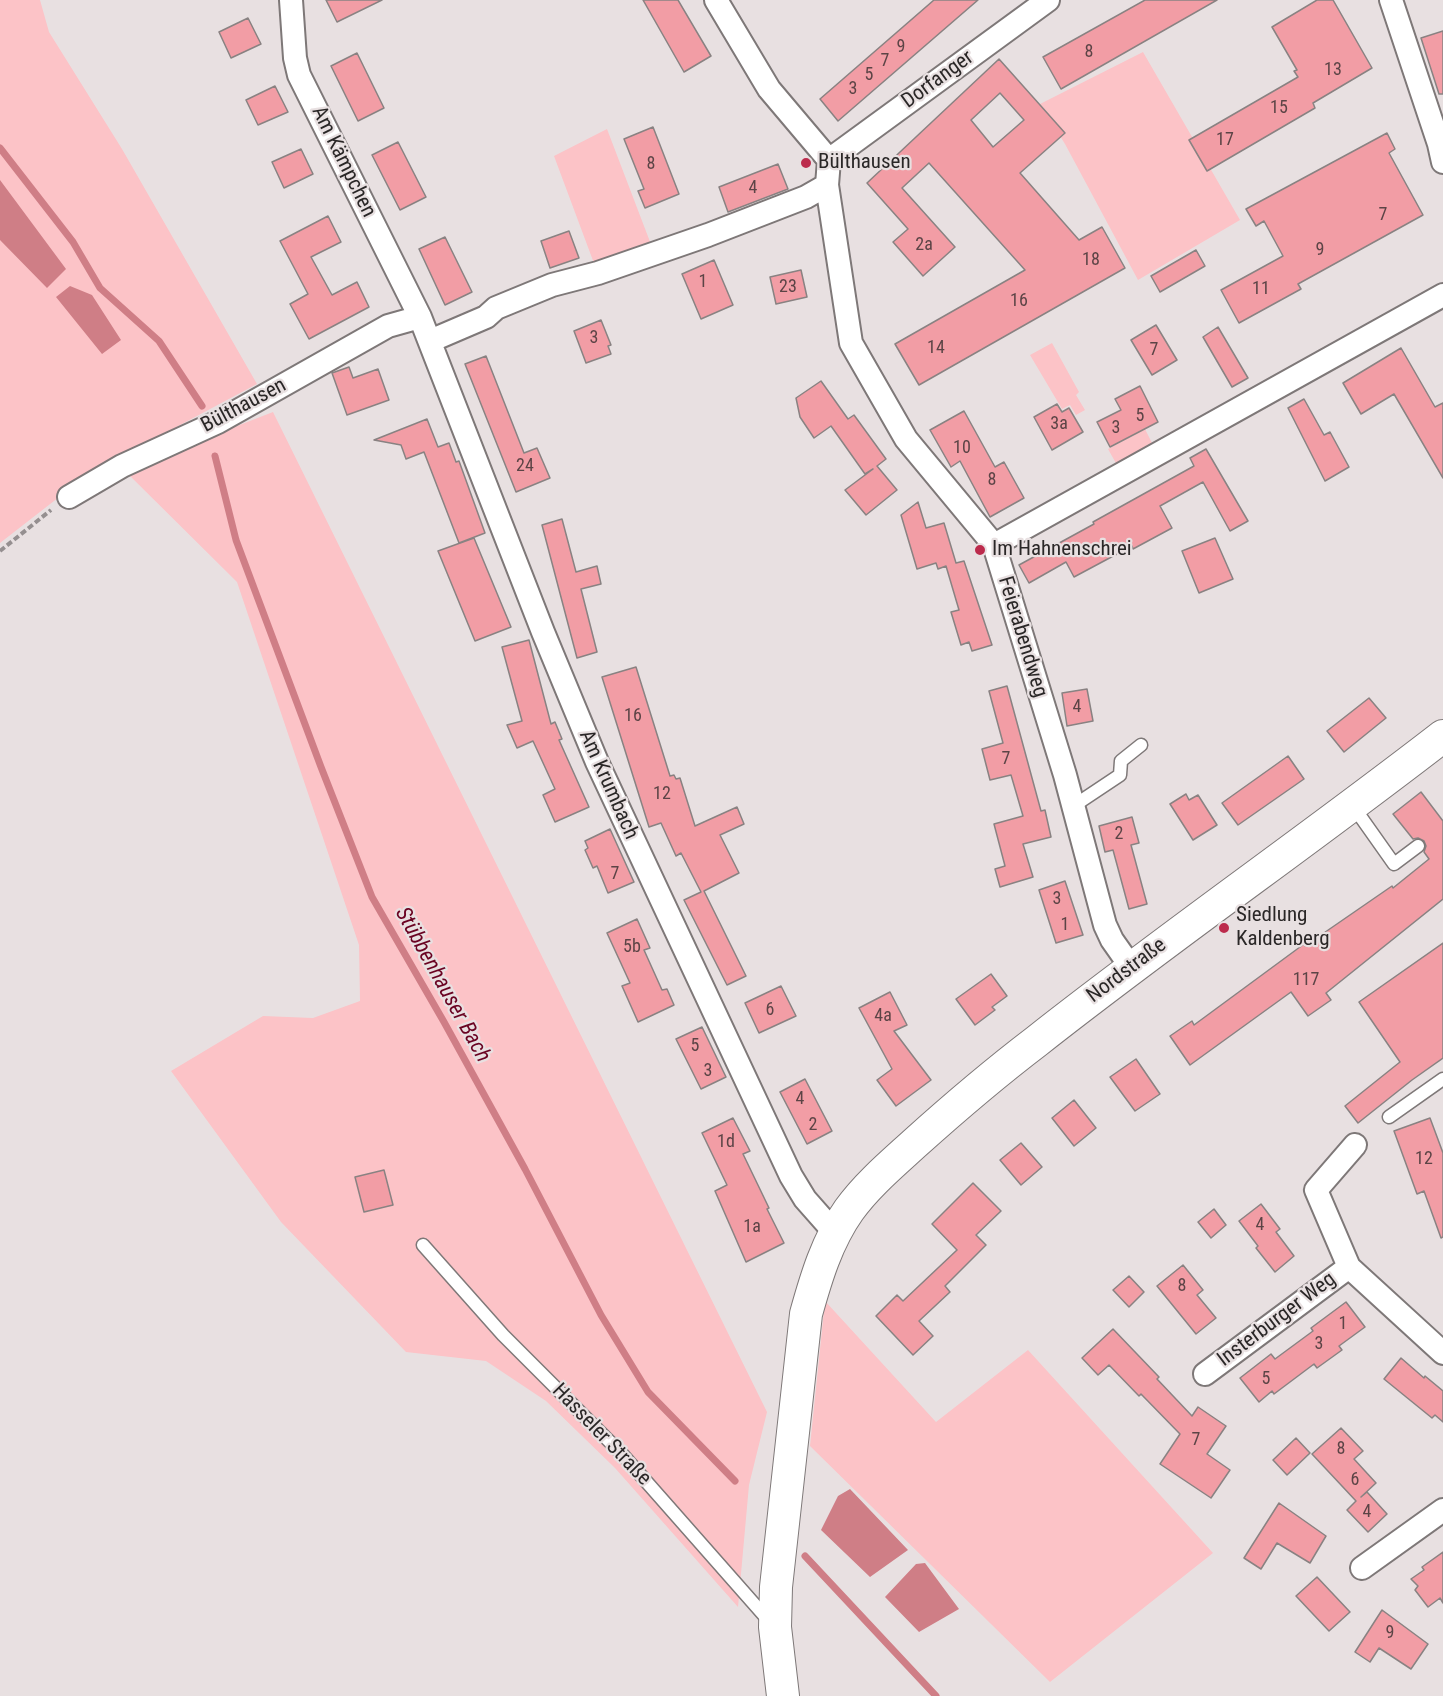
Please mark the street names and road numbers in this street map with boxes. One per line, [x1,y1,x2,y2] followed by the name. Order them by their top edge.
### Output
[897,46,979,114] street label: Dorfanger
[305,102,381,222] street label: Am Kämpchen
[197,373,291,439] street label: Bülthausen
[992,574,1052,700] street label: Feierabendweg
[573,727,643,843] street label: Am Krumbach
[1082,933,1172,1009] street label: Nordstraße
[1213,1267,1341,1373] street label: Insterburger Weg
[546,1379,656,1491] street label: Hasseler Straße

